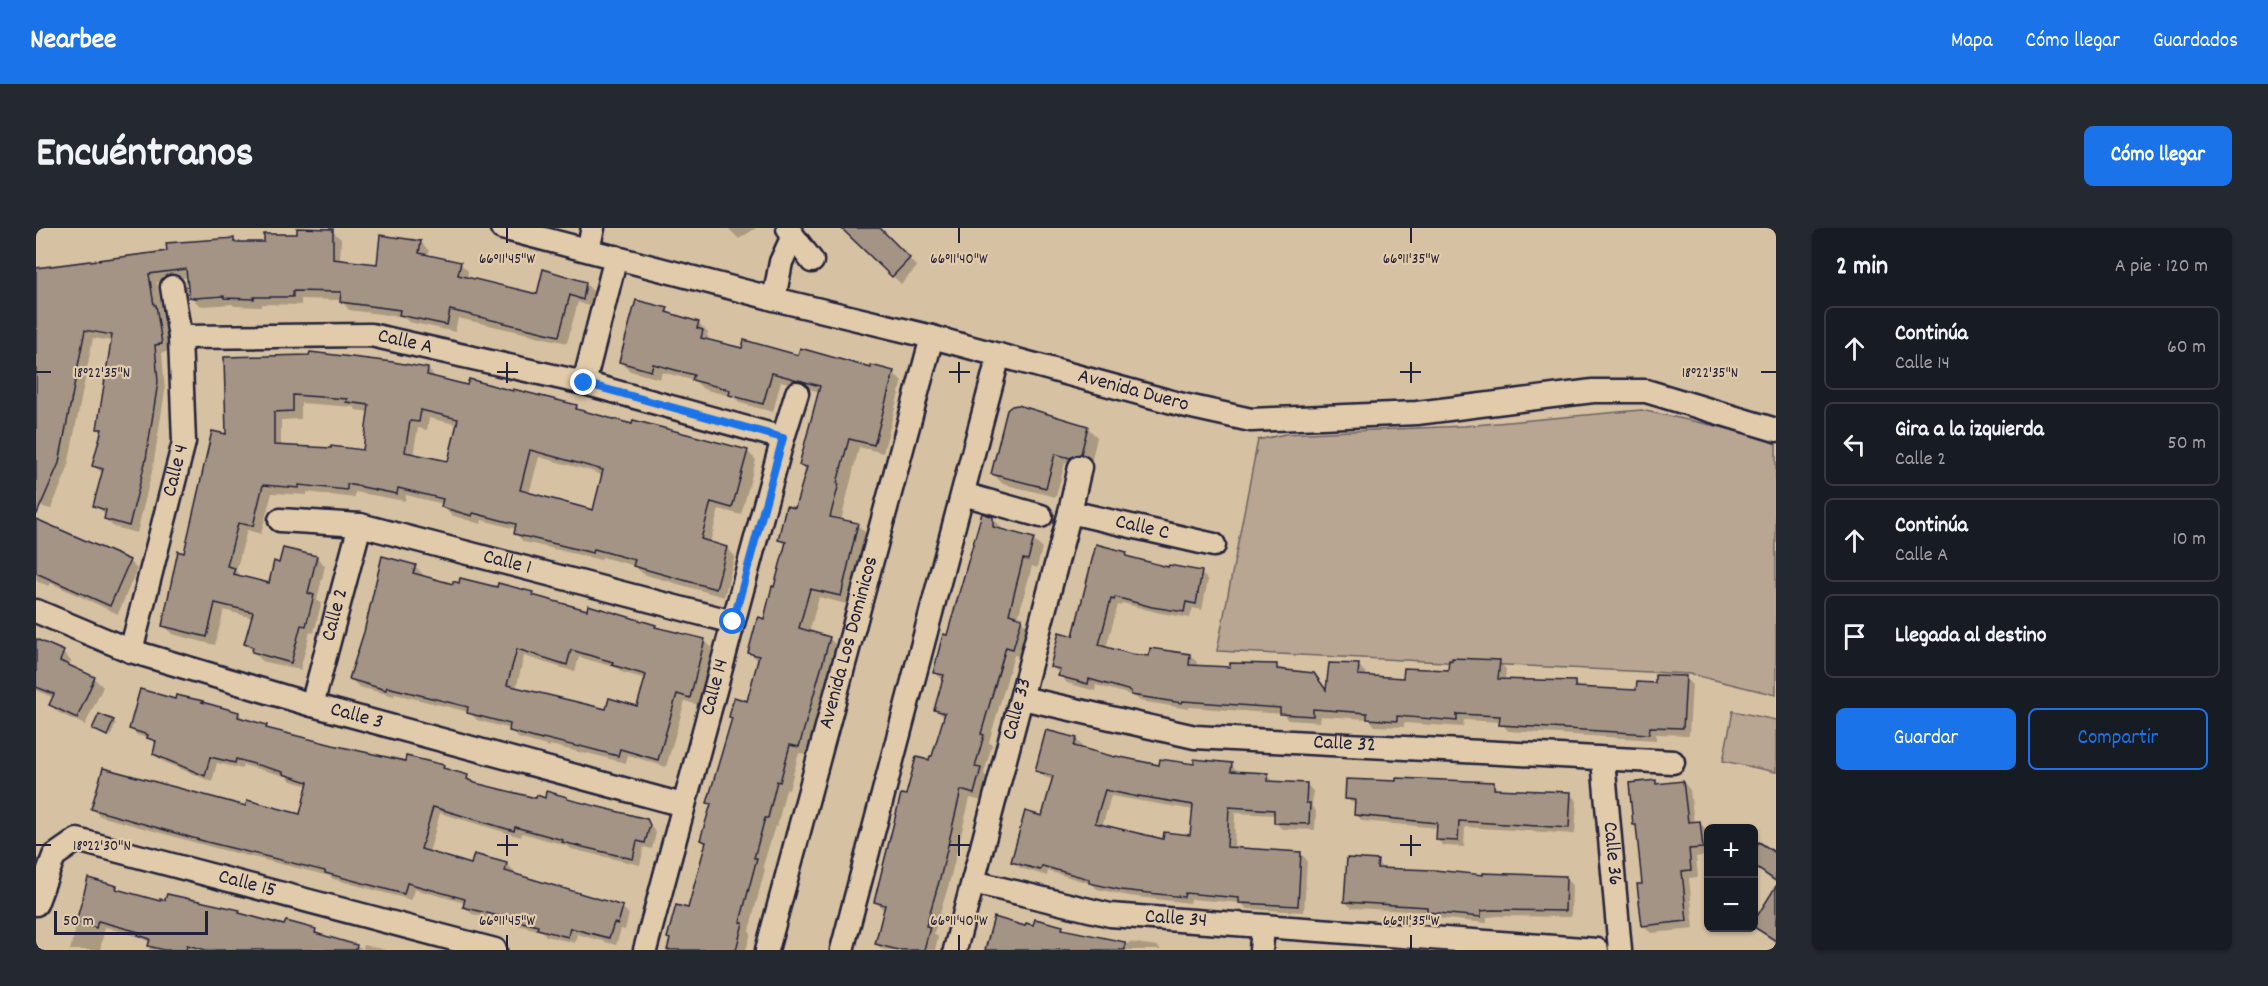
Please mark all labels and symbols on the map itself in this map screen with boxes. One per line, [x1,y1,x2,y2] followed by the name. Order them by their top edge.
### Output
[479,249,535,271] text: 66°11'45"W
[930,249,988,271] text: 66°11'40"W
[1383,249,1440,271] text: 66°11'35"W
[375,322,436,363] street label: Calle A
[1074,362,1191,421] street label: Avenida Duero
[74,363,130,385] text: 18°22'35"N
[1682,363,1738,385] text: 18°22'35"N
[570,369,596,395] route end
[156,441,198,500] street label: Calle 4
[1112,508,1172,549] street label: Calle C
[480,543,534,584] street label: Calle 1
[812,553,887,733] street label: Avenida Los Dominicos
[315,585,357,645] street label: Calle 2
[719,608,745,634] route start
[694,656,738,719] street label: Calle 14
[996,675,1041,743] street label: Calle 33
[327,696,386,738] street label: Calle 3
[1312,728,1377,761] street label: Calle 32
[1594,820,1629,887] street label: Calle 36
[73,836,131,858] text: 18°22'30"N
[215,863,279,907] street label: Calle 15
[1144,903,1208,937] street label: Calle 34
[54,908,208,936] scale bar
[479,911,535,933] text: 66°11'45"W
[930,911,988,933] text: 66°11'40"W
[1383,911,1440,933] text: 66°11'35"W

